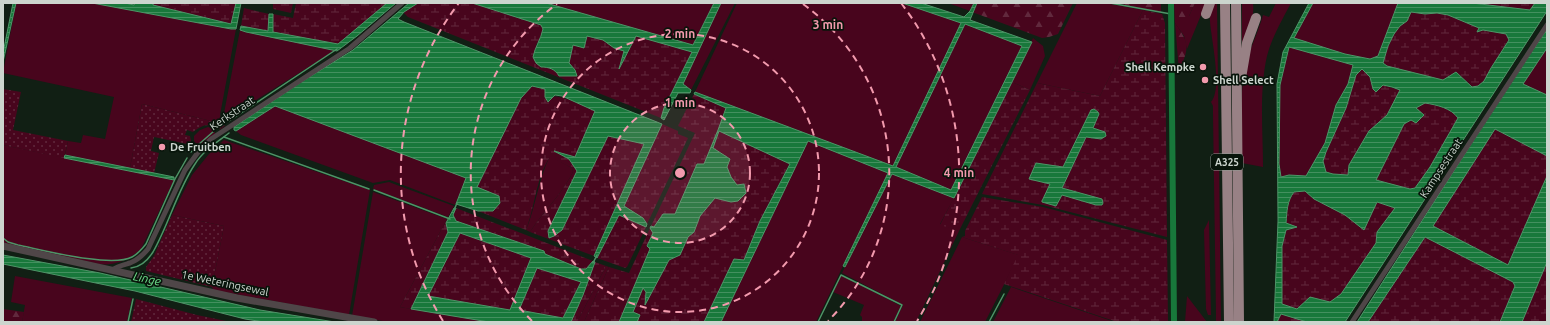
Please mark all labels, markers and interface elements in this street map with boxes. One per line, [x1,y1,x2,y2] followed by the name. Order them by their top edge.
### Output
[813,18,843,31] text: 3 min
[665,27,695,40] text: 2 min
[1125,61,1195,73] place label: Shell Kempke
[1198,62,1208,72] marker: Shell Kempke
[1213,74,1274,86] place label: Shell Select
[1200,75,1210,85] marker: Shell Select
[207,93,257,132] street label: Kerkstraat
[665,96,695,109] text: 1 min
[1417,136,1465,200] street label: Kampsestraat
[170,141,231,153] place label: De Fruitben
[157,142,167,152] marker: De Fruitben
[1211,154,1243,170] road number: A325
[673,166,687,180] centre of rings
[944,166,974,179] text: 4 min
[180,268,270,298] street label: 1e Weteringsewal
[132,269,162,288] water label: Linge

